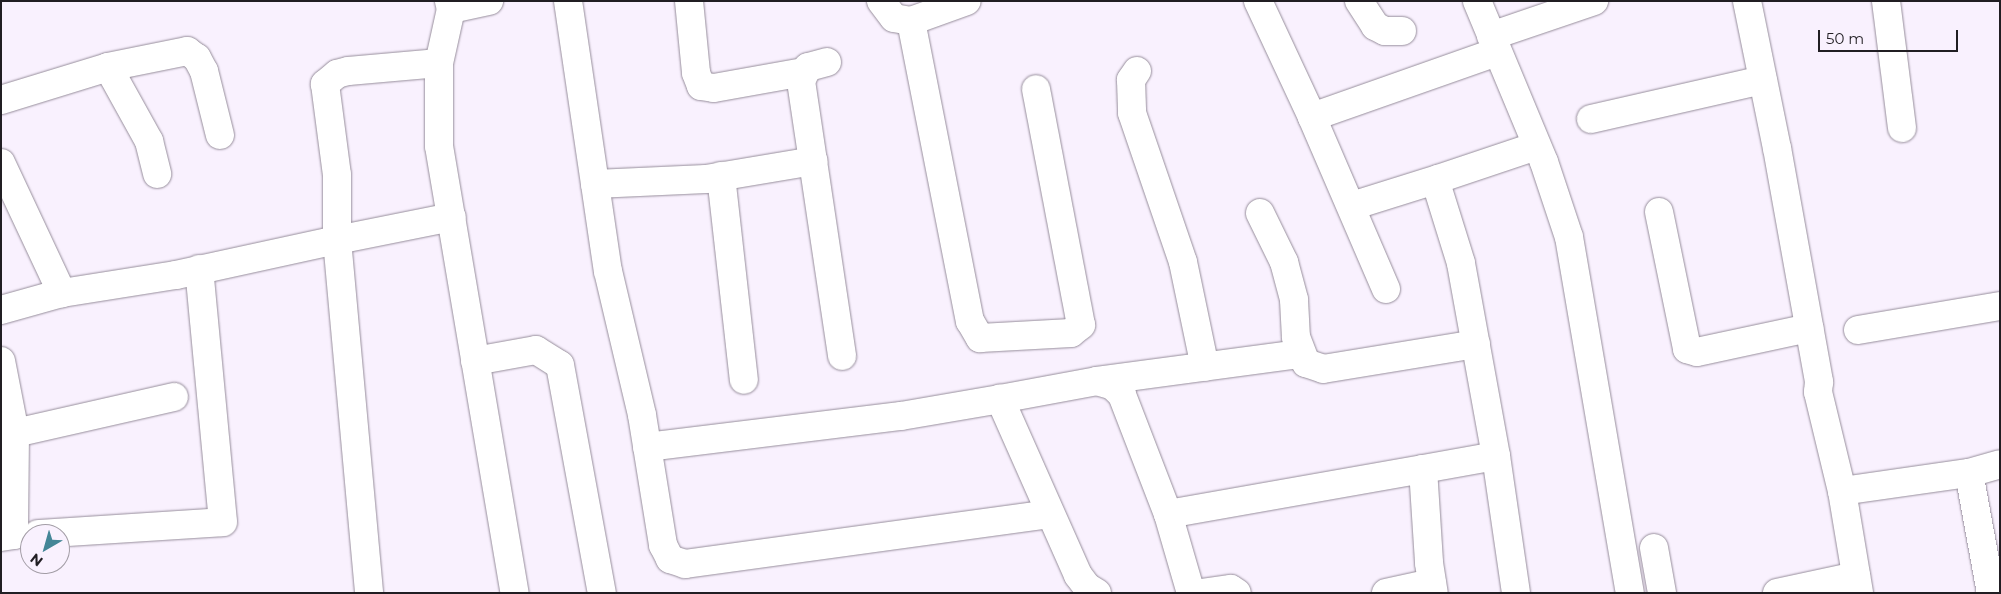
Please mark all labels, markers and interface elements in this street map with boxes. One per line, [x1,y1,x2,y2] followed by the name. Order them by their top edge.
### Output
[1821,20,1961,52] scale bar
[1826,29,1864,48] text: 50 m
[20,524,70,574] north arrow
[26,549,46,571] text: N

